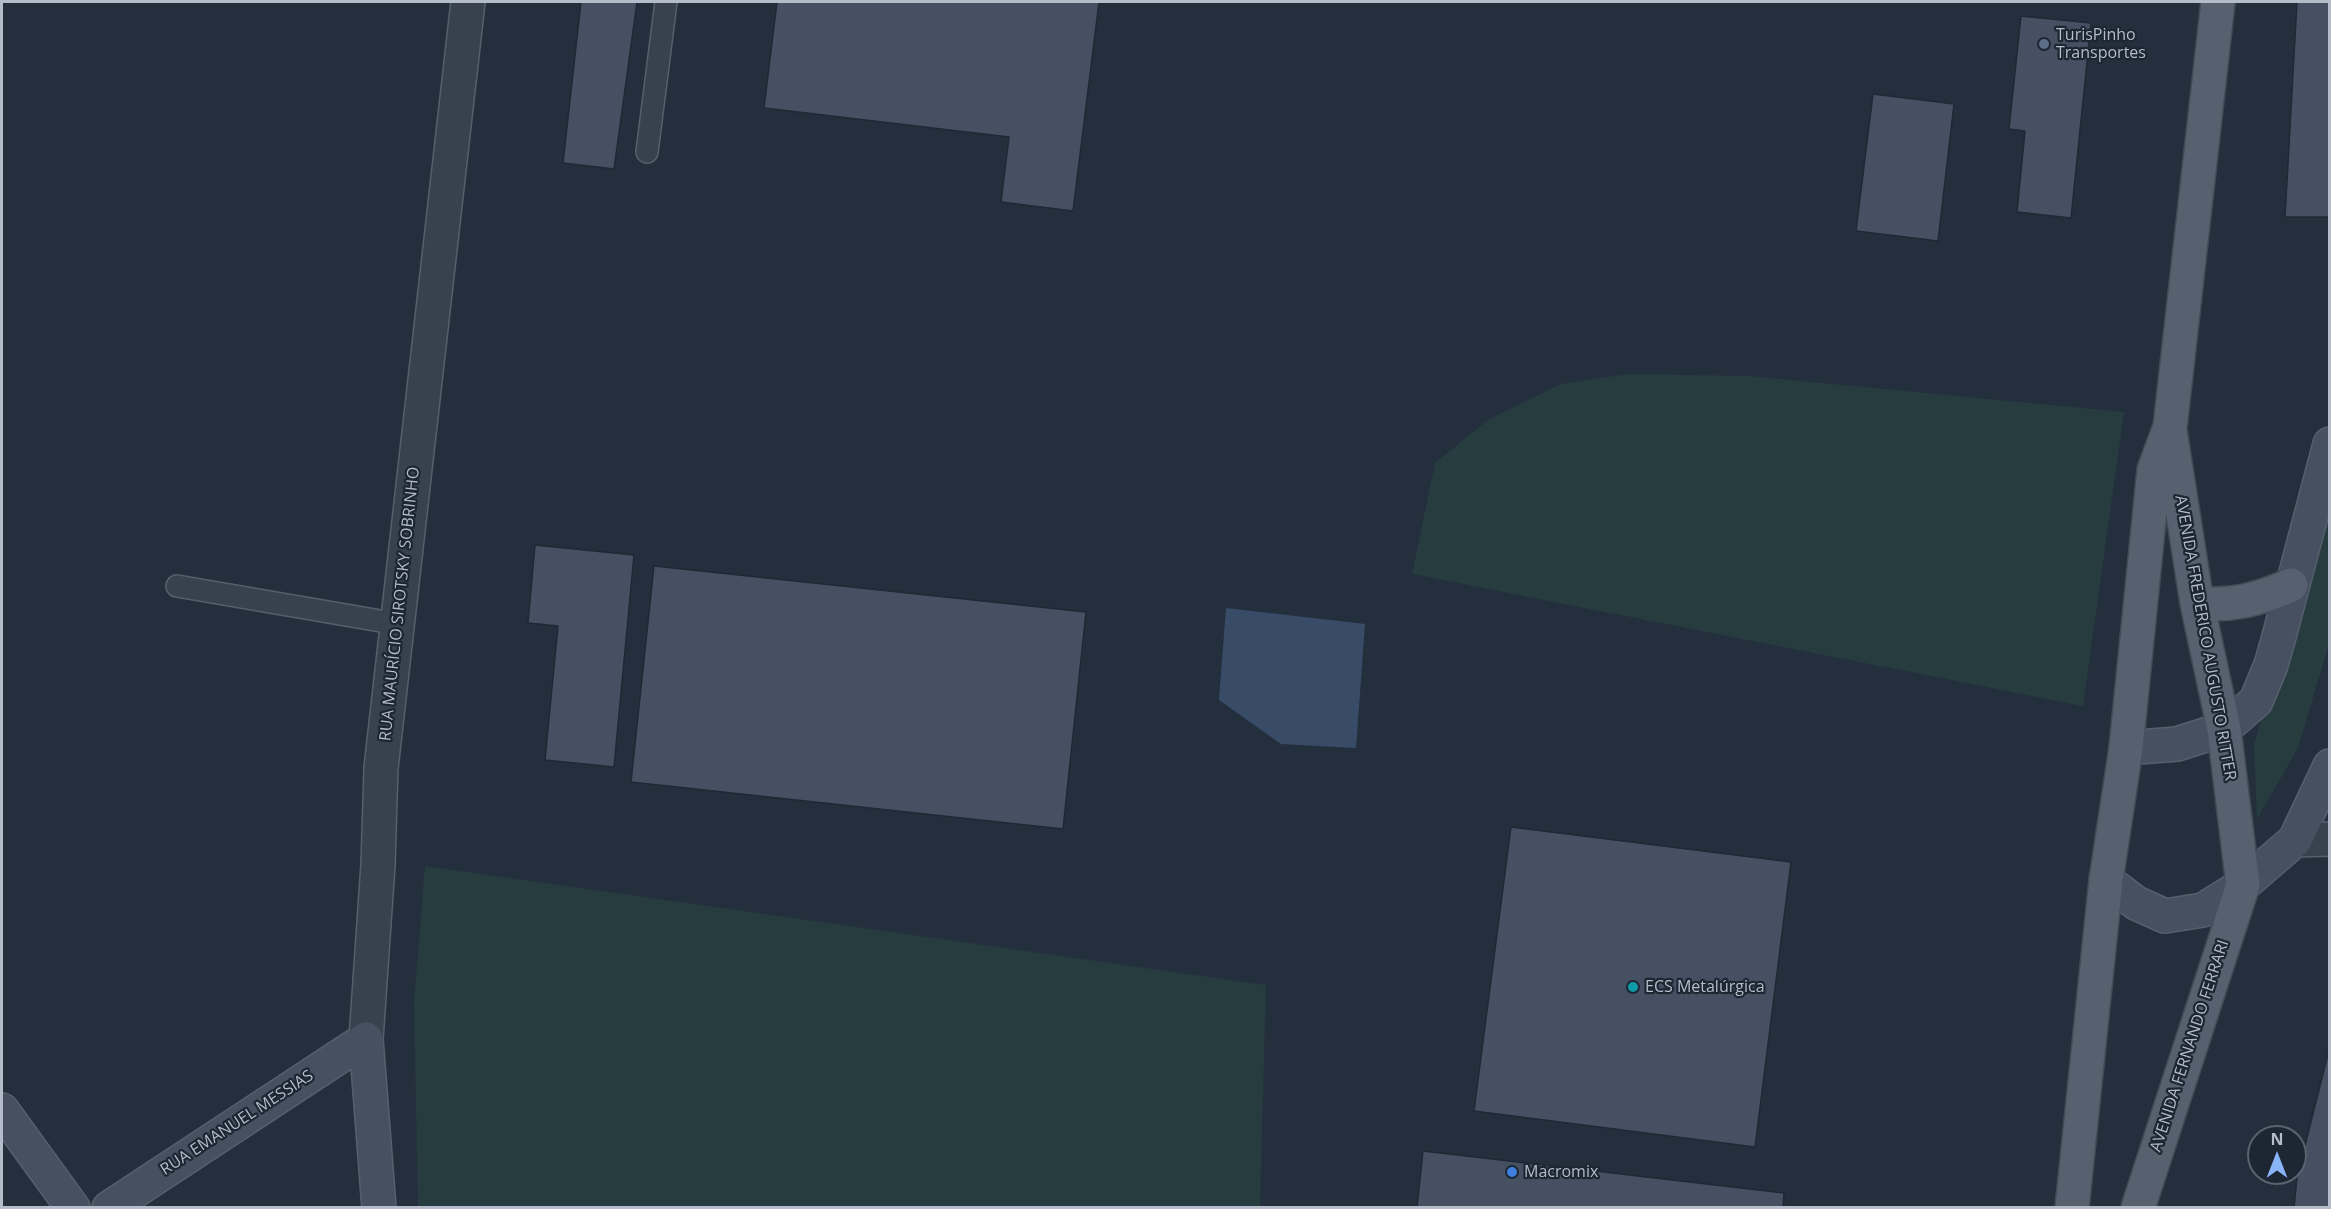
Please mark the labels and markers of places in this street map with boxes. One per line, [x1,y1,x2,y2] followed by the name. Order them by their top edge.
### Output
[2056,25,2146,63] place label: TurisPinho Transportes
[2037,37,2051,51] marker: TurisPinho Transportes
[1645,977,1765,997] place label: ECS Metalúrgica
[1626,980,1640,994] marker: ECS Metalúrgica
[1524,1162,1598,1182] place label: Macromix
[1505,1165,1519,1179] marker: Macromix

